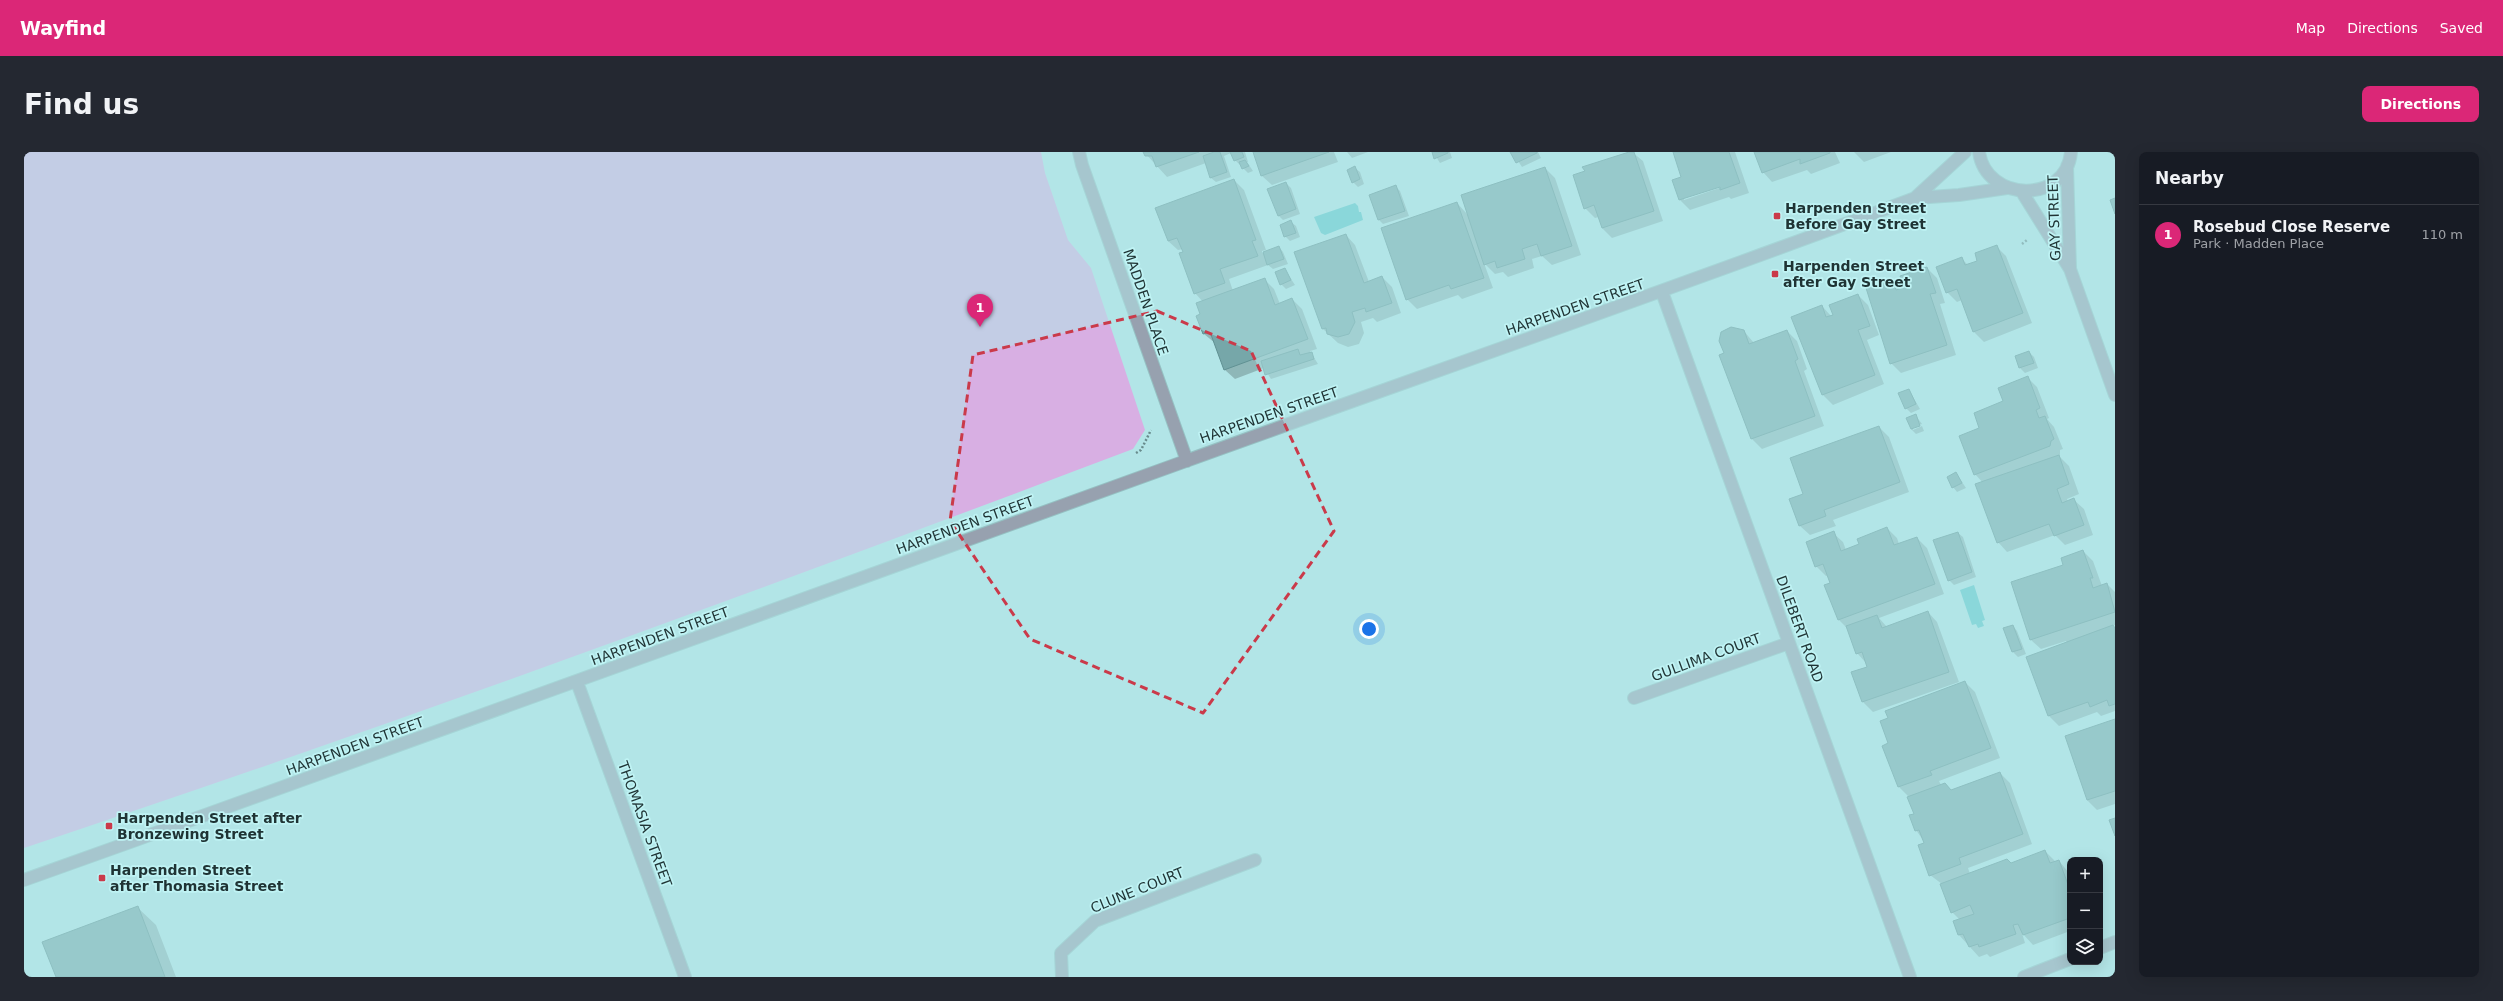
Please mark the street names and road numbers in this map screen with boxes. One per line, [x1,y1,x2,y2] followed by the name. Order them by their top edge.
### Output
[2044,174,2063,261] street label: GAY STREET
[1120,247,1172,357] street label: MADDEN PLACE
[1504,276,1647,338] street label: HARPENDEN STREET
[1198,384,1341,446] street label: HARPENDEN STREET
[894,492,1037,557] street label: HARPENDEN STREET
[1773,573,1827,685] street label: DILEBERT ROAD
[589,603,732,668] street label: HARPENDEN STREET
[1649,630,1763,684] street label: GULLIMA COURT
[284,713,427,778] street label: HARPENDEN STREET
[615,758,675,889] street label: THOMASIA STREET
[1088,864,1186,916] street label: CLUNE COURT

